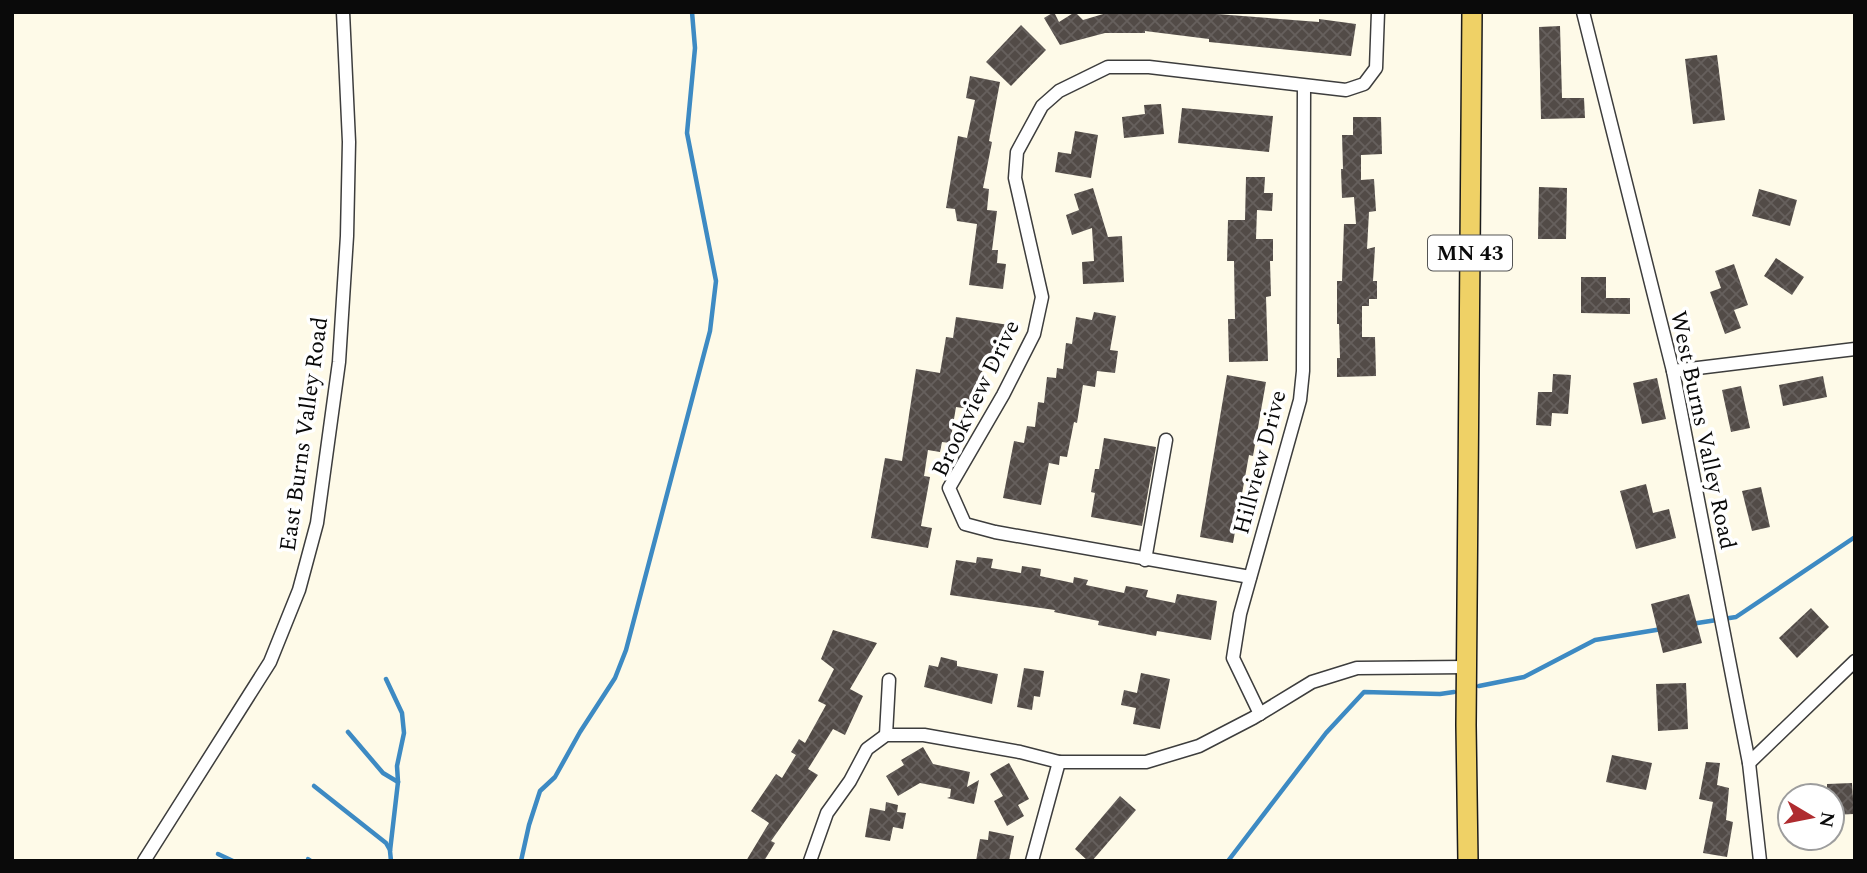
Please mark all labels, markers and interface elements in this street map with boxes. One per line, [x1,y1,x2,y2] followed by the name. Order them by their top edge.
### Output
[1428,236,1512,270] road number: MN 43
[1660,308,1745,553] street label: West Burns Valley Road
[923,314,1030,483] street label: Brookview Drive
[271,315,338,554] street label: East Burns Valley Road
[1224,386,1297,538] street label: Hillview Drive
[1776,782,1846,852] north arrow
[1811,810,1842,830] text: N

